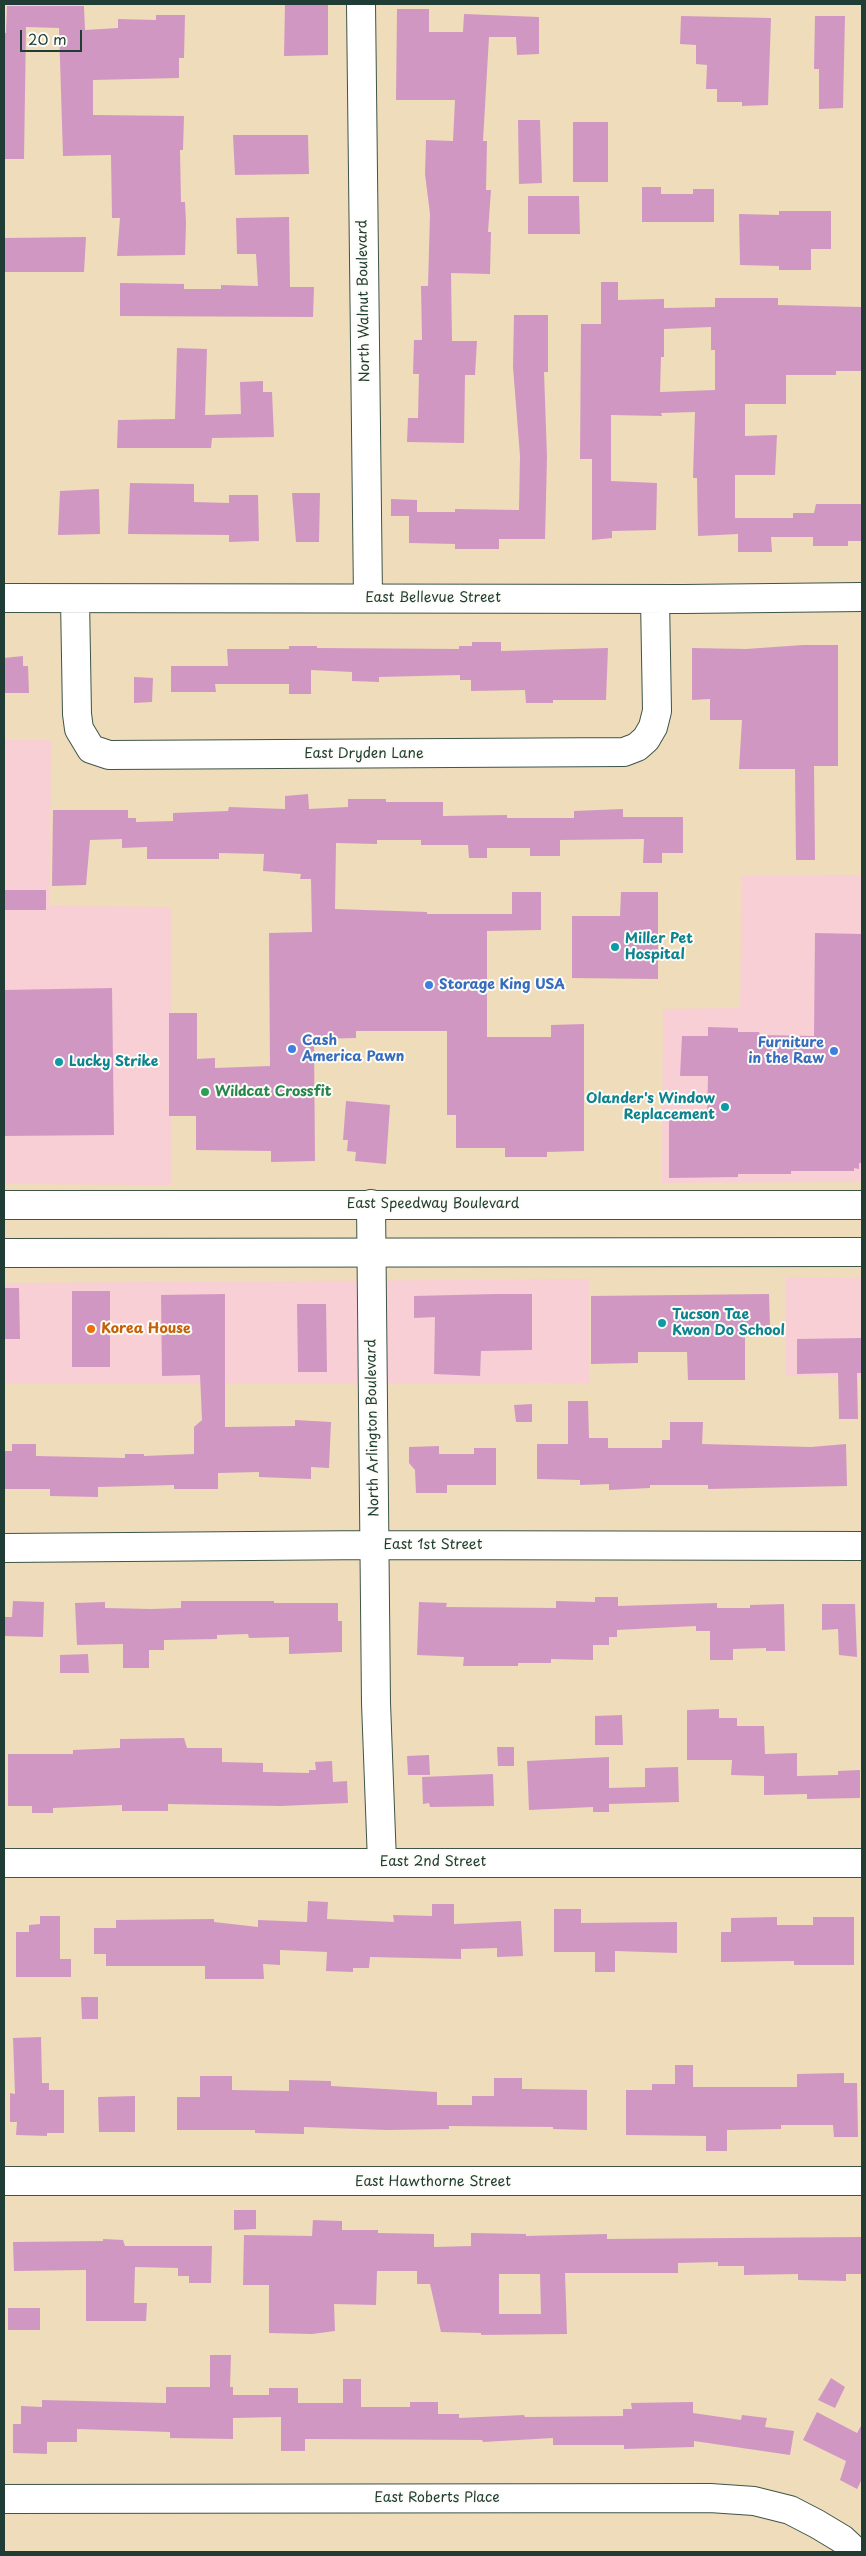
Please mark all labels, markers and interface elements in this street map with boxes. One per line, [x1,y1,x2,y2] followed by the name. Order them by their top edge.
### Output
[22,20,85,52] scale bar
[28,27,67,50] text: 20 m
[354,220,374,382] street label: North Walnut Boulevard
[365,590,501,606] street label: East Bellevue Street
[304,746,424,762] street label: East Dryden Lane
[625,931,693,964] place label: Miller Pet Hospital
[609,941,621,953] marker: Miller Pet Hospital
[439,977,565,993] place label: Storage King USA
[423,979,435,991] marker: Storage King USA
[302,1033,404,1066] place label: Cash America Pawn
[748,1035,824,1068] place label: Furniture in the Raw
[286,1043,298,1055] marker: Cash America Pawn
[828,1045,840,1057] marker: Furniture in the Raw
[69,1054,158,1070] place label: Lucky Strike
[53,1056,65,1068] marker: Lucky Strike
[215,1084,332,1100] place label: Wildcat Crossfit
[199,1086,211,1098] marker: Wildcat Crossfit
[586,1091,715,1124] place label: Olander's Window Replacement
[719,1101,731,1113] marker: Olander's Window Replacement
[347,1196,519,1212] street label: East Speedway Boulevard
[672,1307,785,1340] place label: Tucson Tae Kwon Do School
[656,1317,668,1329] marker: Tucson Tae Kwon Do School
[101,1321,191,1337] place label: Korea House
[85,1323,97,1335] marker: Korea House
[363,1339,383,1517] street label: North Arlington Boulevard
[384,1537,482,1553] street label: East 1st Street
[380,1854,486,1870] street label: East 2nd Street
[355,2174,511,2190] street label: East Hawthorne Street
[374,2490,500,2506] street label: East Roberts Place

